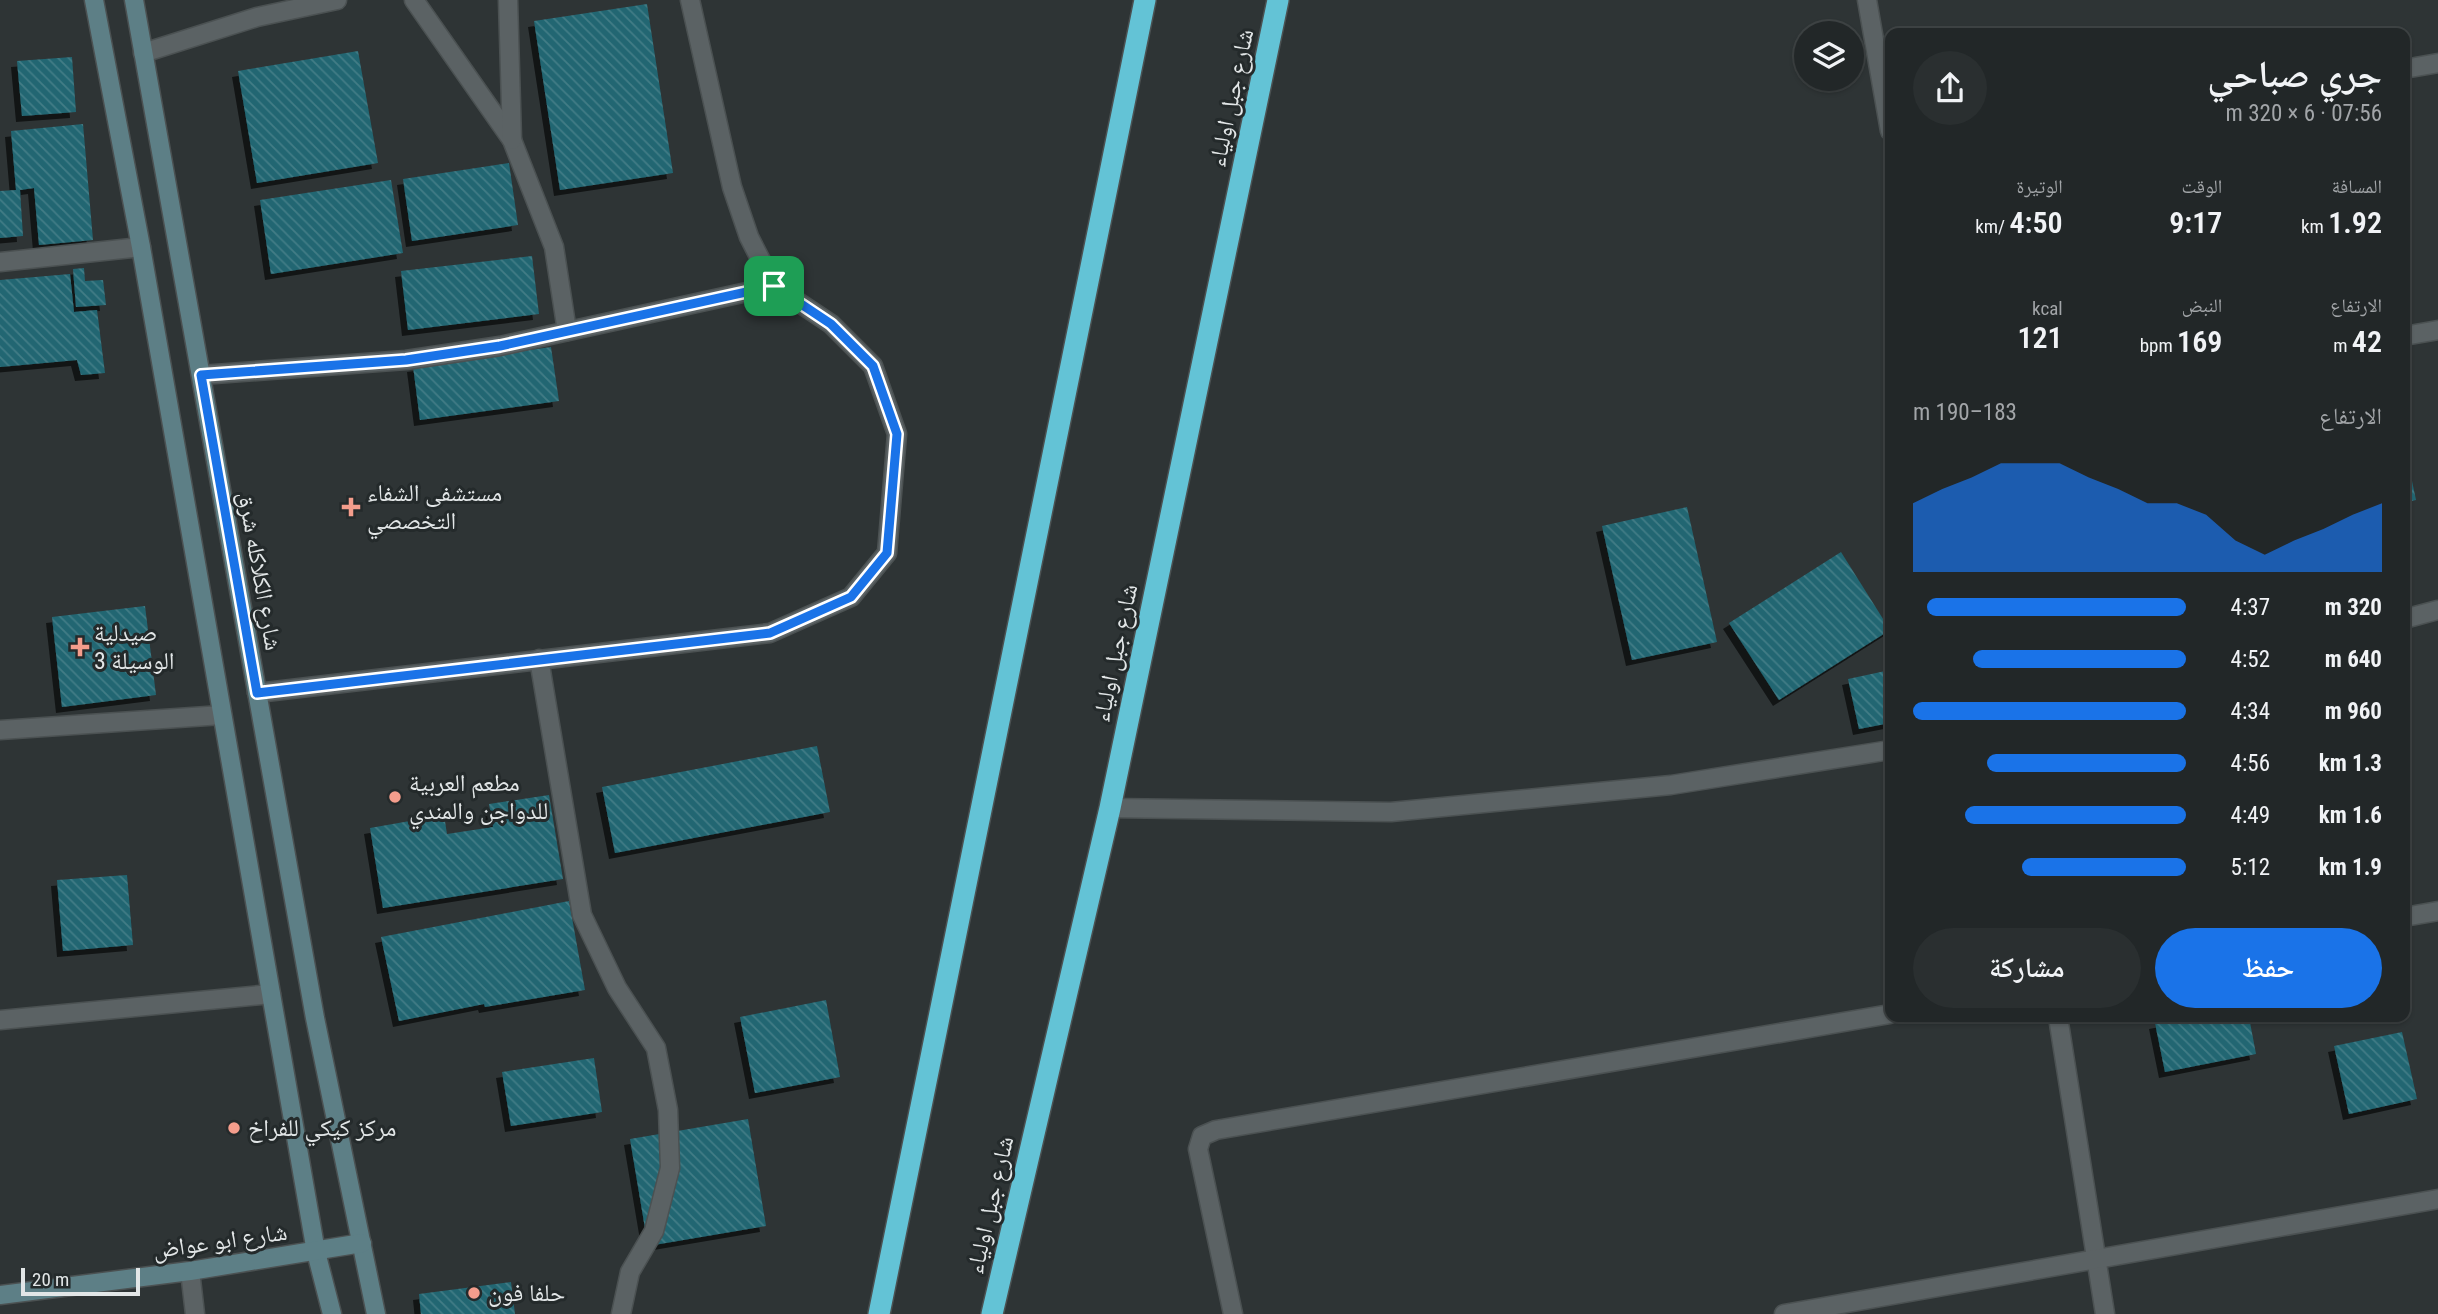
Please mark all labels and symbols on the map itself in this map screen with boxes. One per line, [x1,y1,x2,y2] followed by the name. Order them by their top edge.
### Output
[1203,26,1260,170] street label: شارع جبل اولياء
[744,256,804,316] pin
[367,479,502,540] place label: مستشفى الشفاء التخصصي
[231,489,288,653] street label: شارع الكلاكله شرق
[341,497,361,517] marker: مستشفى الشفاء التخصصي
[1087,581,1144,725] street label: شارع جبل اولياء
[94,619,175,675] place label: صيدلية الوسيلة 3
[72,639,88,655] marker: صيدلية الوسيلة 3
[409,769,548,830] place label: مطعم العربية للدواجن والمندي
[387,789,403,805] marker: مطعم العربية للدواجن والمندي
[248,1114,396,1147] place label: مركز كيكي للفراخ
[226,1120,242,1136] marker: مركز كيكي للفراخ
[961,1133,1020,1277] street label: شارع جبل اولياء
[151,1218,289,1265] street label: شارع ابو عواض
[21,1265,140,1297] scale bar
[488,1279,565,1307] place label: حلفا فون
[466,1285,482,1301] marker: حلفا فون

